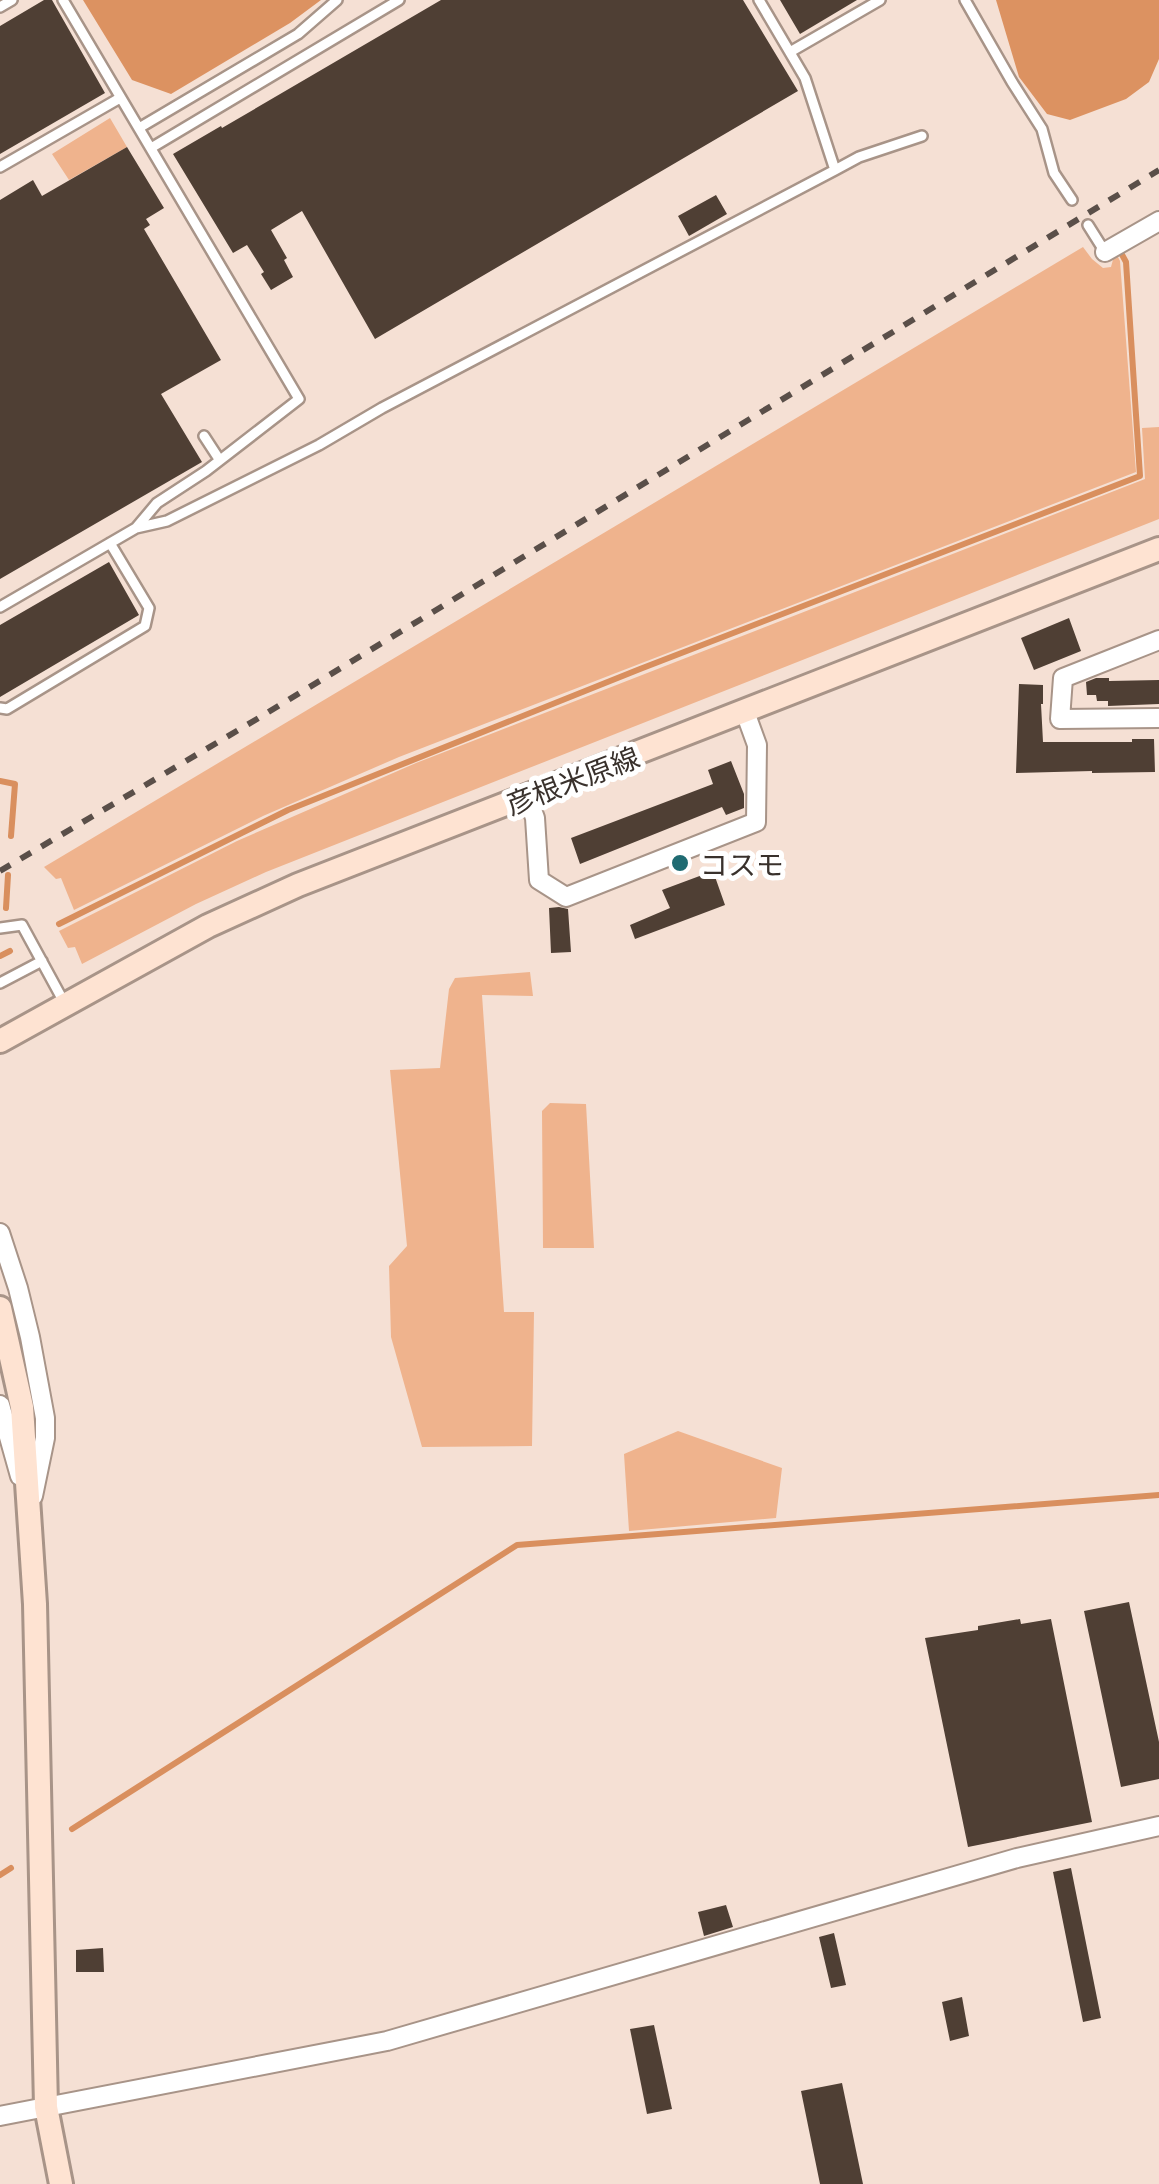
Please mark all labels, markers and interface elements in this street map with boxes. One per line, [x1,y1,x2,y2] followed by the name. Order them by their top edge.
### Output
[499,735,645,823] street label: 彦根米原線
[700,843,784,883] place label: コスモ
[669,852,691,874] marker: コスモ

